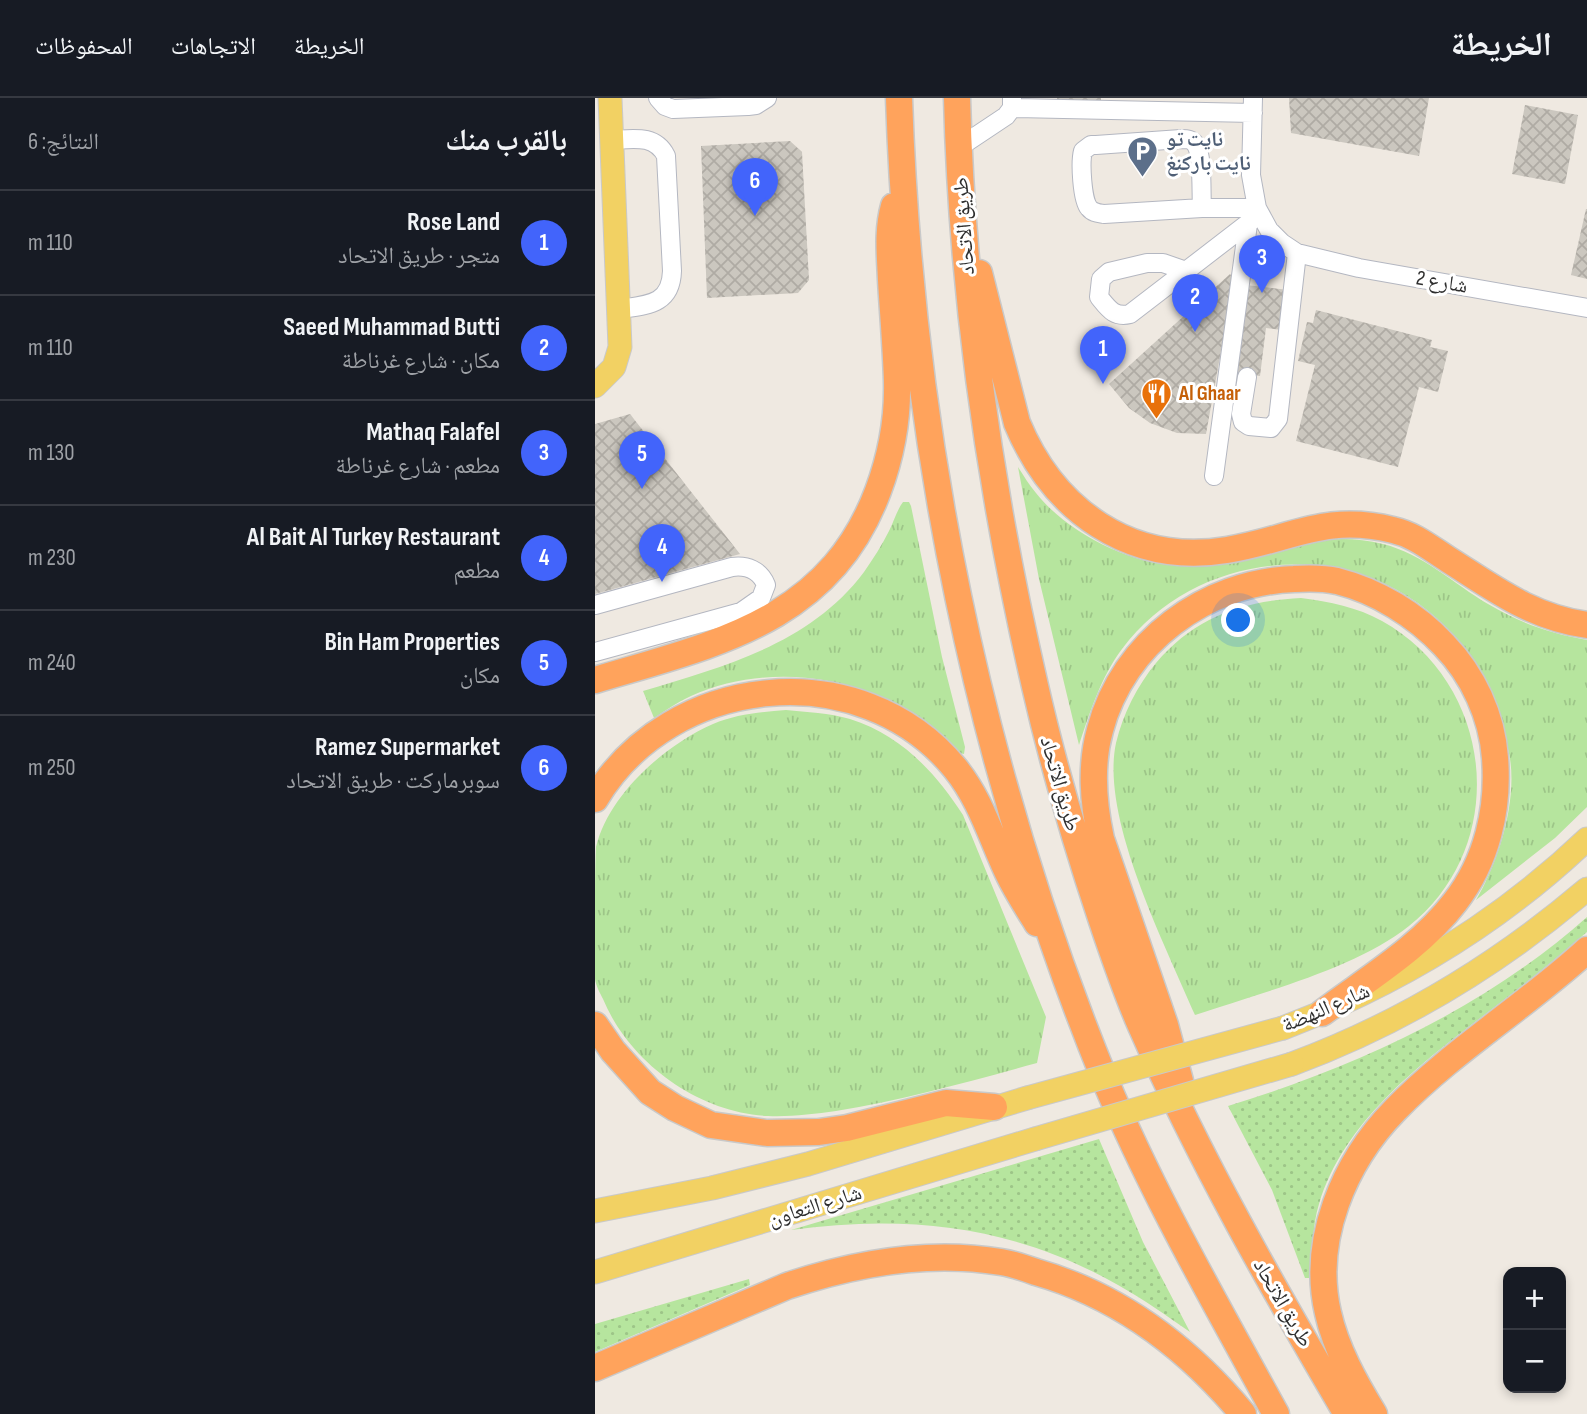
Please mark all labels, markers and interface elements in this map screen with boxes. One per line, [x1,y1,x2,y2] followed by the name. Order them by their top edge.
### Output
[1451,25,1552,65] text: الخريطة
[35,32,133,61] text: المحفوظات
[171,32,256,61] text: الاتجاهات
[294,32,365,61] text: الخريطة
[445,123,567,159] text: بالقرب منك
[1166,127,1251,177] place label: نايت تو نايت باركنغ
[28,128,99,156] text: النتائج: 6
[1126,134,1160,178] parking icon: نايت تو نايت باركنغ
[732,158,778,216] pin: 6
[948,177,980,275] street label: طريق الاتحاد
[407,207,500,238] text: Rose Land
[28,229,73,257] text: 110 m
[539,229,549,257] text: 1
[1239,235,1285,293] pin: 3
[338,242,500,270] text: متجر · طريق الاتحاد
[1414,265,1470,299] street label: شارع 2
[1172,274,1218,332] pin: 2
[283,312,500,343] text: Saeed Muhammad Butti
[1080,326,1126,384] pin: 1
[28,334,73,362] text: 110 m
[539,334,549,362] text: 2
[342,347,500,375] text: مكان · شارع غرناطة
[1139,376,1173,420] restaurant icon: Al Ghaar
[1178,381,1241,406] place label: Al Ghaar
[366,417,500,448] text: Mathaq Falafel
[619,431,665,489] pin: 5
[28,439,74,467] text: 130 m
[539,439,549,467] text: 3
[335,452,500,480] text: مطعم · شارع غرناطة
[247,522,500,553] text: Al Bait Al Turkey Restaurant
[639,524,685,582] pin: 4
[28,544,76,572] text: 230 m
[539,544,549,572] text: 4
[453,557,500,585] text: مطعم
[1221,603,1255,637] your location
[324,627,500,658] text: Bin Ham Properties
[28,649,76,677] text: 240 m
[539,649,549,677] text: 5
[460,662,500,690] text: مكان
[315,732,500,763] text: Ramez Supermarket
[1035,734,1085,834] street label: طريق الاتحاد
[28,754,75,782] text: 250 m
[539,754,549,782] text: 6
[286,767,500,795] text: سوبرماركت · طريق الاتحاد
[1278,978,1374,1038] street label: شارع النهضة
[765,1180,865,1232] street label: شارع التعاون
[1248,1255,1318,1351] street label: طريق الاتحاد
[1503,1267,1566,1393] map controls
[1503,1267,1566,1330] button: +
[1503,1330,1566,1393] button: −

